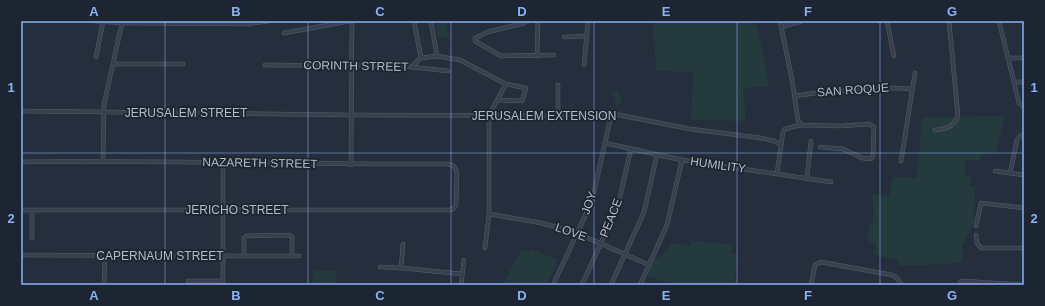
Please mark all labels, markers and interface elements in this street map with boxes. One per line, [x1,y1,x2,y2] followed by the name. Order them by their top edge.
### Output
[89,4,99,19] text: A
[231,4,241,19] text: B
[375,4,385,19] text: C
[517,4,527,19] text: D
[662,4,671,19] text: E
[804,4,812,19] text: F
[947,4,957,19] text: G
[303,58,409,74] street label: CORINTH STREET
[7,80,15,95] text: 1
[1030,80,1038,95] text: 1
[817,81,889,99] street label: SAN ROQUE
[125,106,248,120] street label: JERUSALEM STREET
[472,109,616,123] street label: JERUSALEM EXTENSION
[689,154,747,176] street label: HUMILITY
[202,155,318,171] street label: NAZARETH STREET
[578,190,600,216] street label: JOY
[597,197,625,239] street label: PEACE
[185,203,289,217] street label: JERICHO STREET
[7,211,15,226] text: 2
[1030,211,1038,226] text: 2
[554,220,588,244] street label: LOVE
[96,249,224,263] street label: CAPERNAUM STREET
[89,288,99,303] text: A
[231,288,241,303] text: B
[375,288,385,303] text: C
[517,288,527,303] text: D
[662,288,671,303] text: E
[804,288,812,303] text: F
[947,288,957,303] text: G

